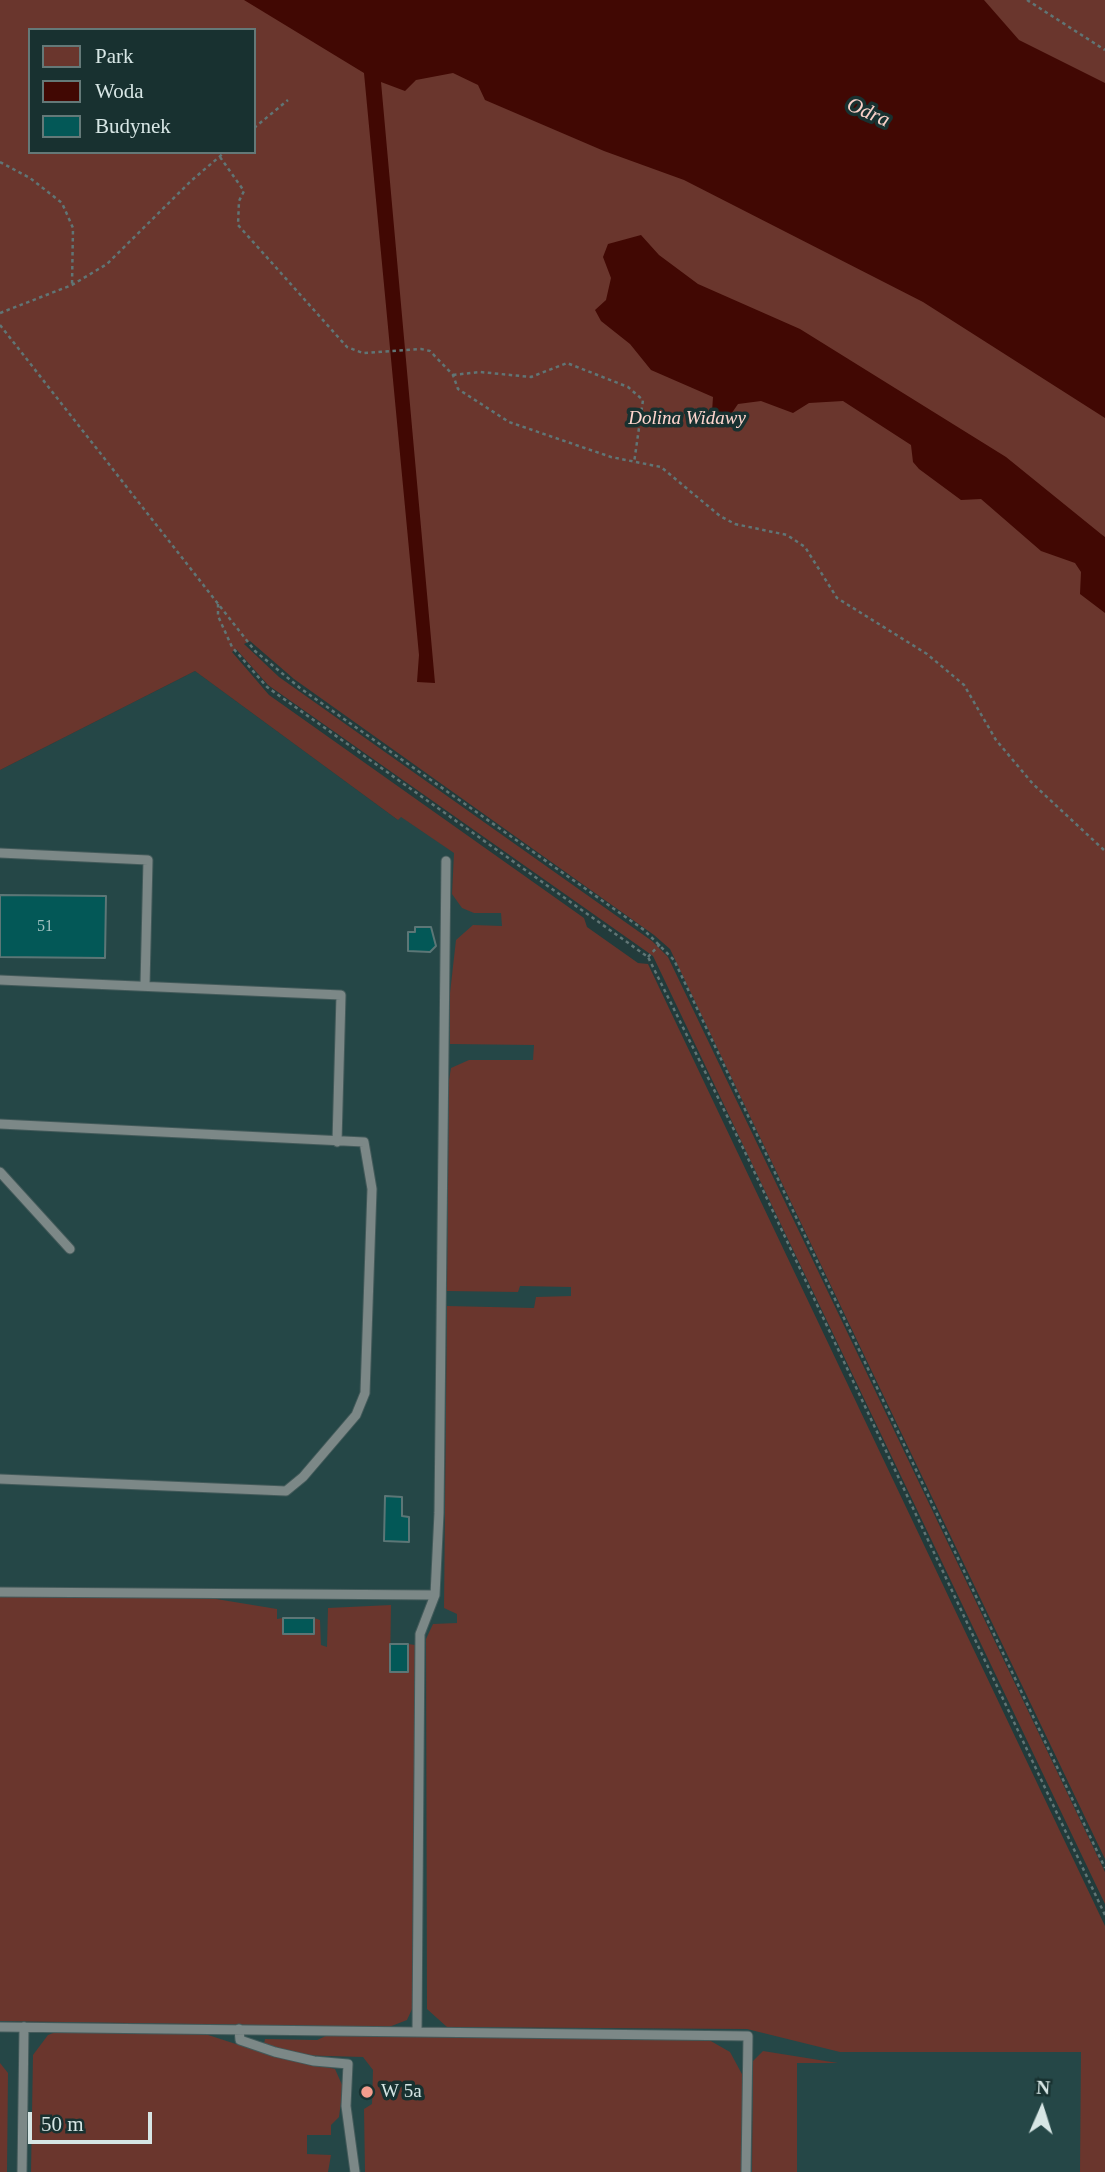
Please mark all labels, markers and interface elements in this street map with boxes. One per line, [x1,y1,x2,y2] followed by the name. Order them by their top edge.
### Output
[28,28,256,154] legend
[95,44,134,68] text: Park
[95,79,143,103] text: Woda
[843,92,893,134] water label: Odra
[95,114,171,138] text: Budynek
[628,408,746,430] park label: Dolina Widawy
[37,917,53,937] house number: 51
[1007,2074,1077,2144] north arrow
[1036,2077,1051,2098] text: N
[381,2081,422,2103] place label: W 5a
[359,2084,375,2100] marker: W 5a
[32,2098,156,2142] scale bar
[41,2112,84,2136] text: 50 m

